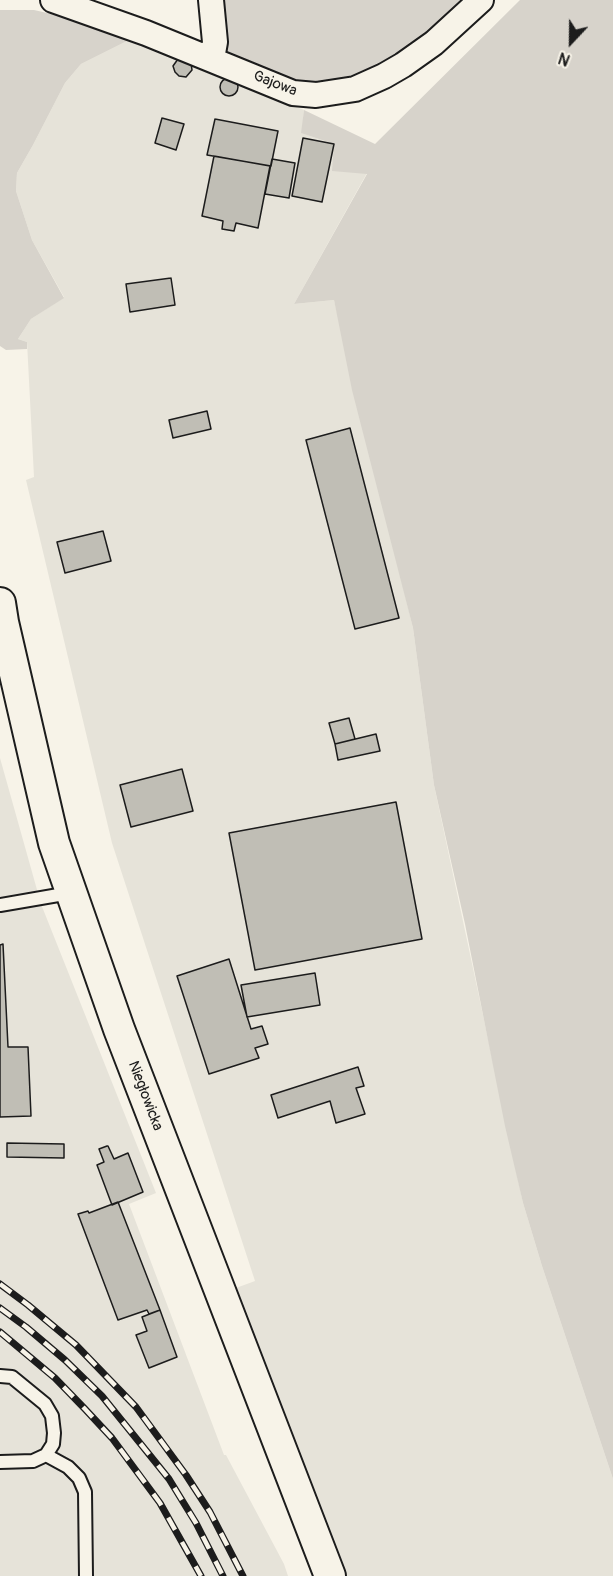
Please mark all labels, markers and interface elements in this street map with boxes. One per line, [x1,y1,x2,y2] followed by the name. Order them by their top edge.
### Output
[541,12,601,72] north arrow
[555,47,573,70] text: N
[251,67,299,101] street label: Gajowa
[124,1059,166,1133] street label: Niegłowicka

